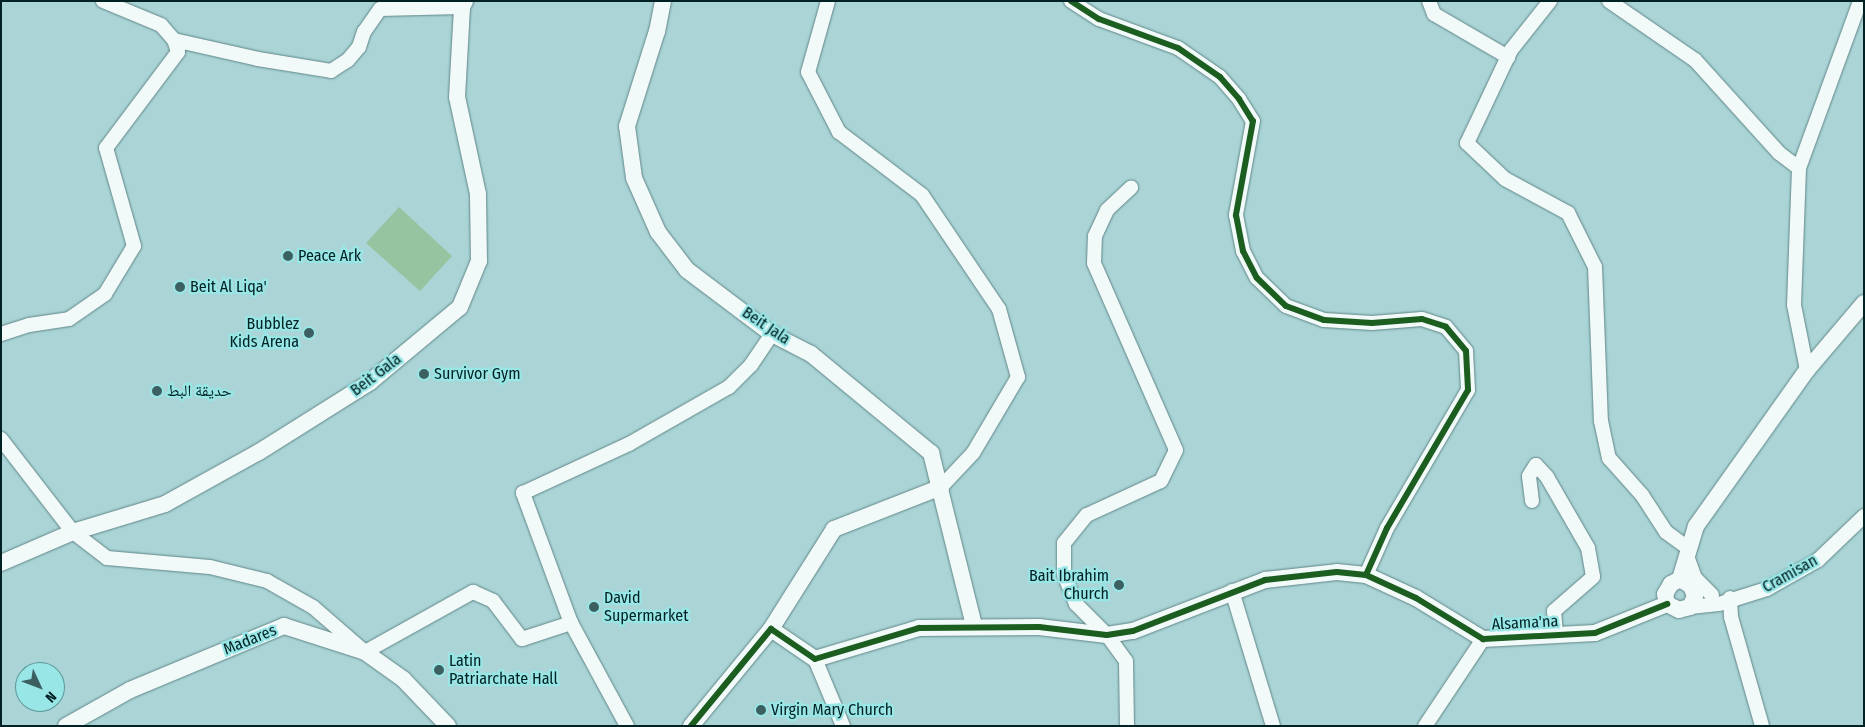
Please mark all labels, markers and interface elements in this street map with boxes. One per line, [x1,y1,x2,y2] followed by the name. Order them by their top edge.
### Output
[298,246,361,266] place label: Peace Ark
[282,250,294,262] marker: Peace Ark
[190,277,267,297] place label: Beit Al Liqa'
[174,281,186,293] marker: Beit Al Liqa'
[738,303,794,349] street label: Beit Jala
[230,314,299,352] place label: Bubblez Kids Arena
[303,327,315,339] marker: Bubblez Kids Arena
[347,350,405,400] street label: Beit Gala
[434,364,520,384] place label: Survivor Gym
[418,368,430,380] marker: Survivor Gym
[167,381,232,401] place label: حديقة البط
[151,385,163,397] marker: حديقة البط
[1759,551,1821,597] street label: Cramisan
[1029,566,1109,604] place label: Bait Ibrahim Church
[1113,579,1125,591] marker: Bait Ibrahim Church
[604,588,688,626] place label: David Supermarket
[588,601,600,613] marker: David Supermarket
[1491,612,1559,634] street label: Alsama'na
[221,621,279,659] street label: Madares
[449,651,558,689] place label: Latin Patriarchate Hall
[15,662,65,712] north arrow
[433,664,445,676] marker: Latin Patriarchate Hall
[42,688,60,706] text: N
[771,700,893,720] place label: Virgin Mary Church
[755,704,767,716] marker: Virgin Mary Church

